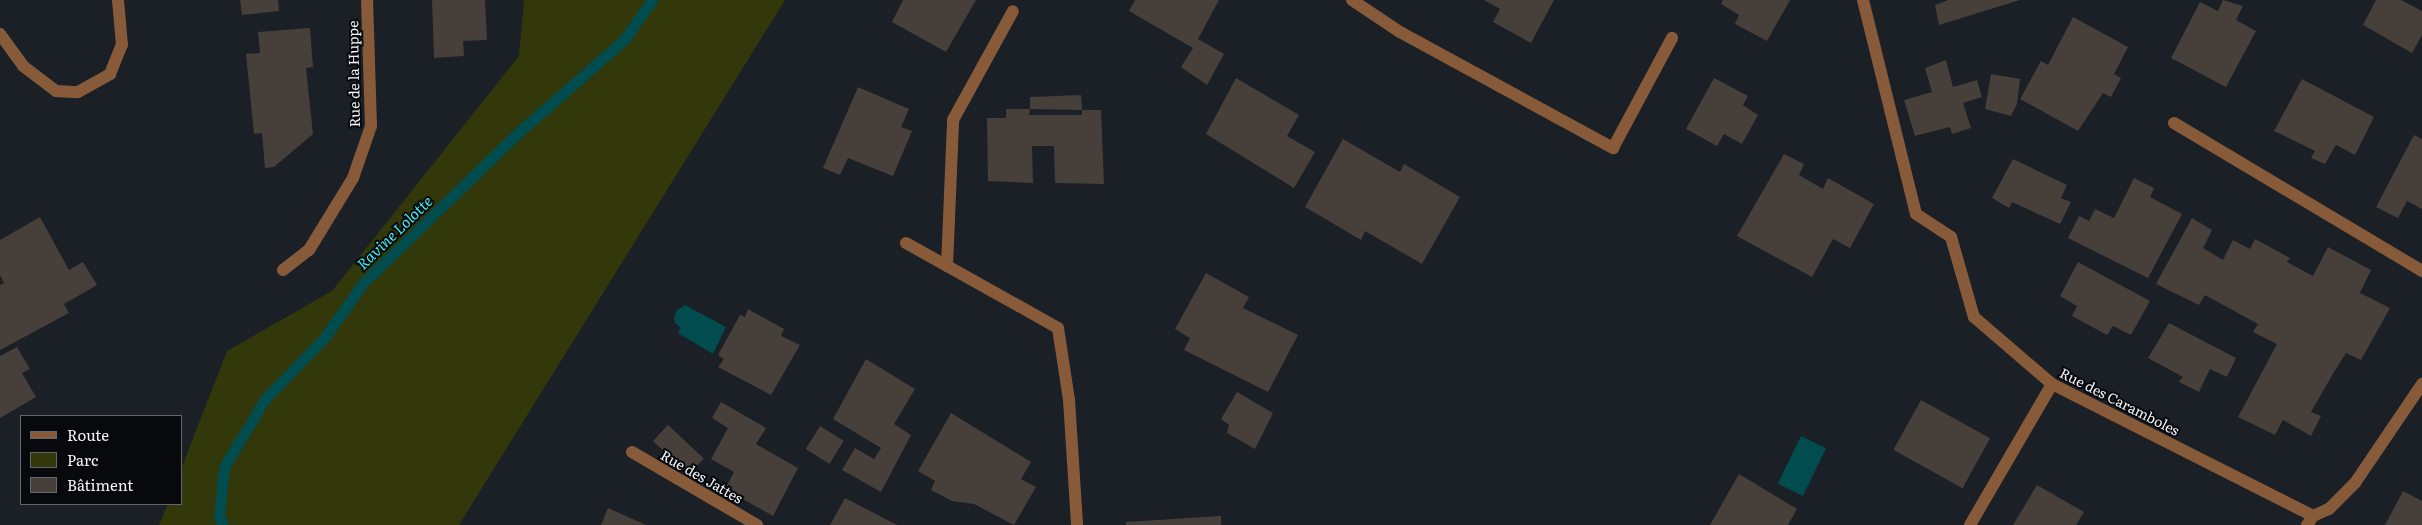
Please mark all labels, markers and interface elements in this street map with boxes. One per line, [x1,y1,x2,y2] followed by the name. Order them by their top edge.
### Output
[344,20,362,128] street label: Rue de la Huppe
[352,191,436,273] water label: Ravine Lolotte
[2057,364,2183,438] street label: Rue des Caramboles
[20,415,182,505] legend
[67,423,109,446] text: Route
[658,446,746,506] street label: Rue des Jattes
[67,448,98,471] text: Parc
[67,473,133,496] text: Bâtiment

